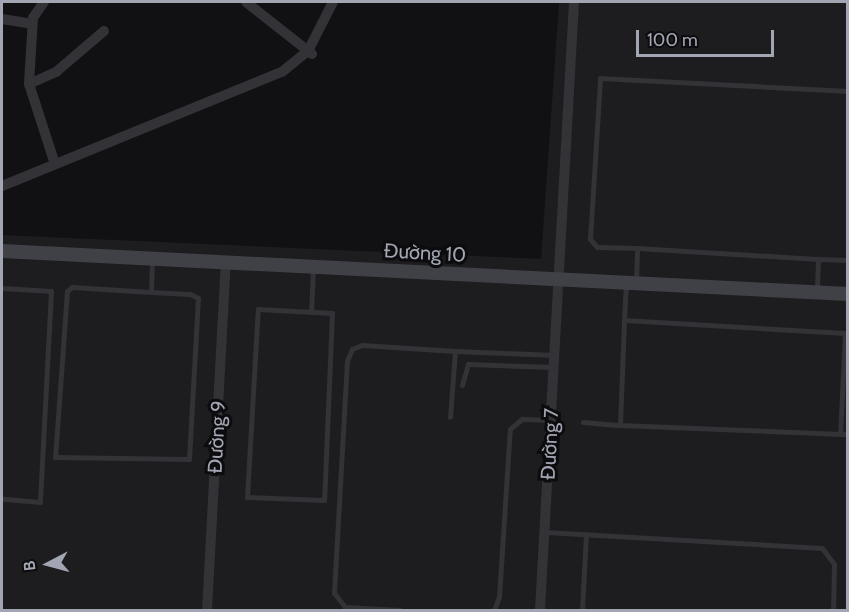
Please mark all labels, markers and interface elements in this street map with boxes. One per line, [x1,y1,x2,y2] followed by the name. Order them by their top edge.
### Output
[639,18,777,56] scale bar
[647,29,698,51] text: 100 m
[383,239,467,267] street label: Đường 10
[203,400,231,474] street label: Đường 9
[536,408,564,480] street label: Đường 7
[18,534,78,594] north arrow
[20,560,40,572] text: B

